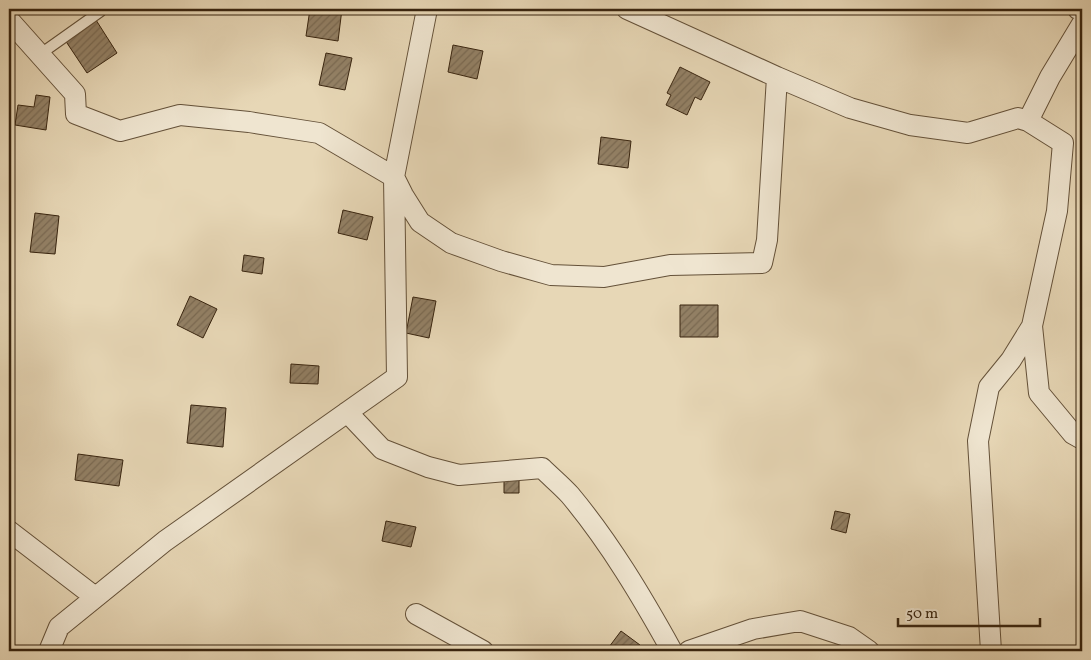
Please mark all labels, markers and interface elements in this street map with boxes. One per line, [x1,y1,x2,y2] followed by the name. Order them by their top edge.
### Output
[898,595,1041,627] scale bar
[906,604,938,625] text: 50 m

